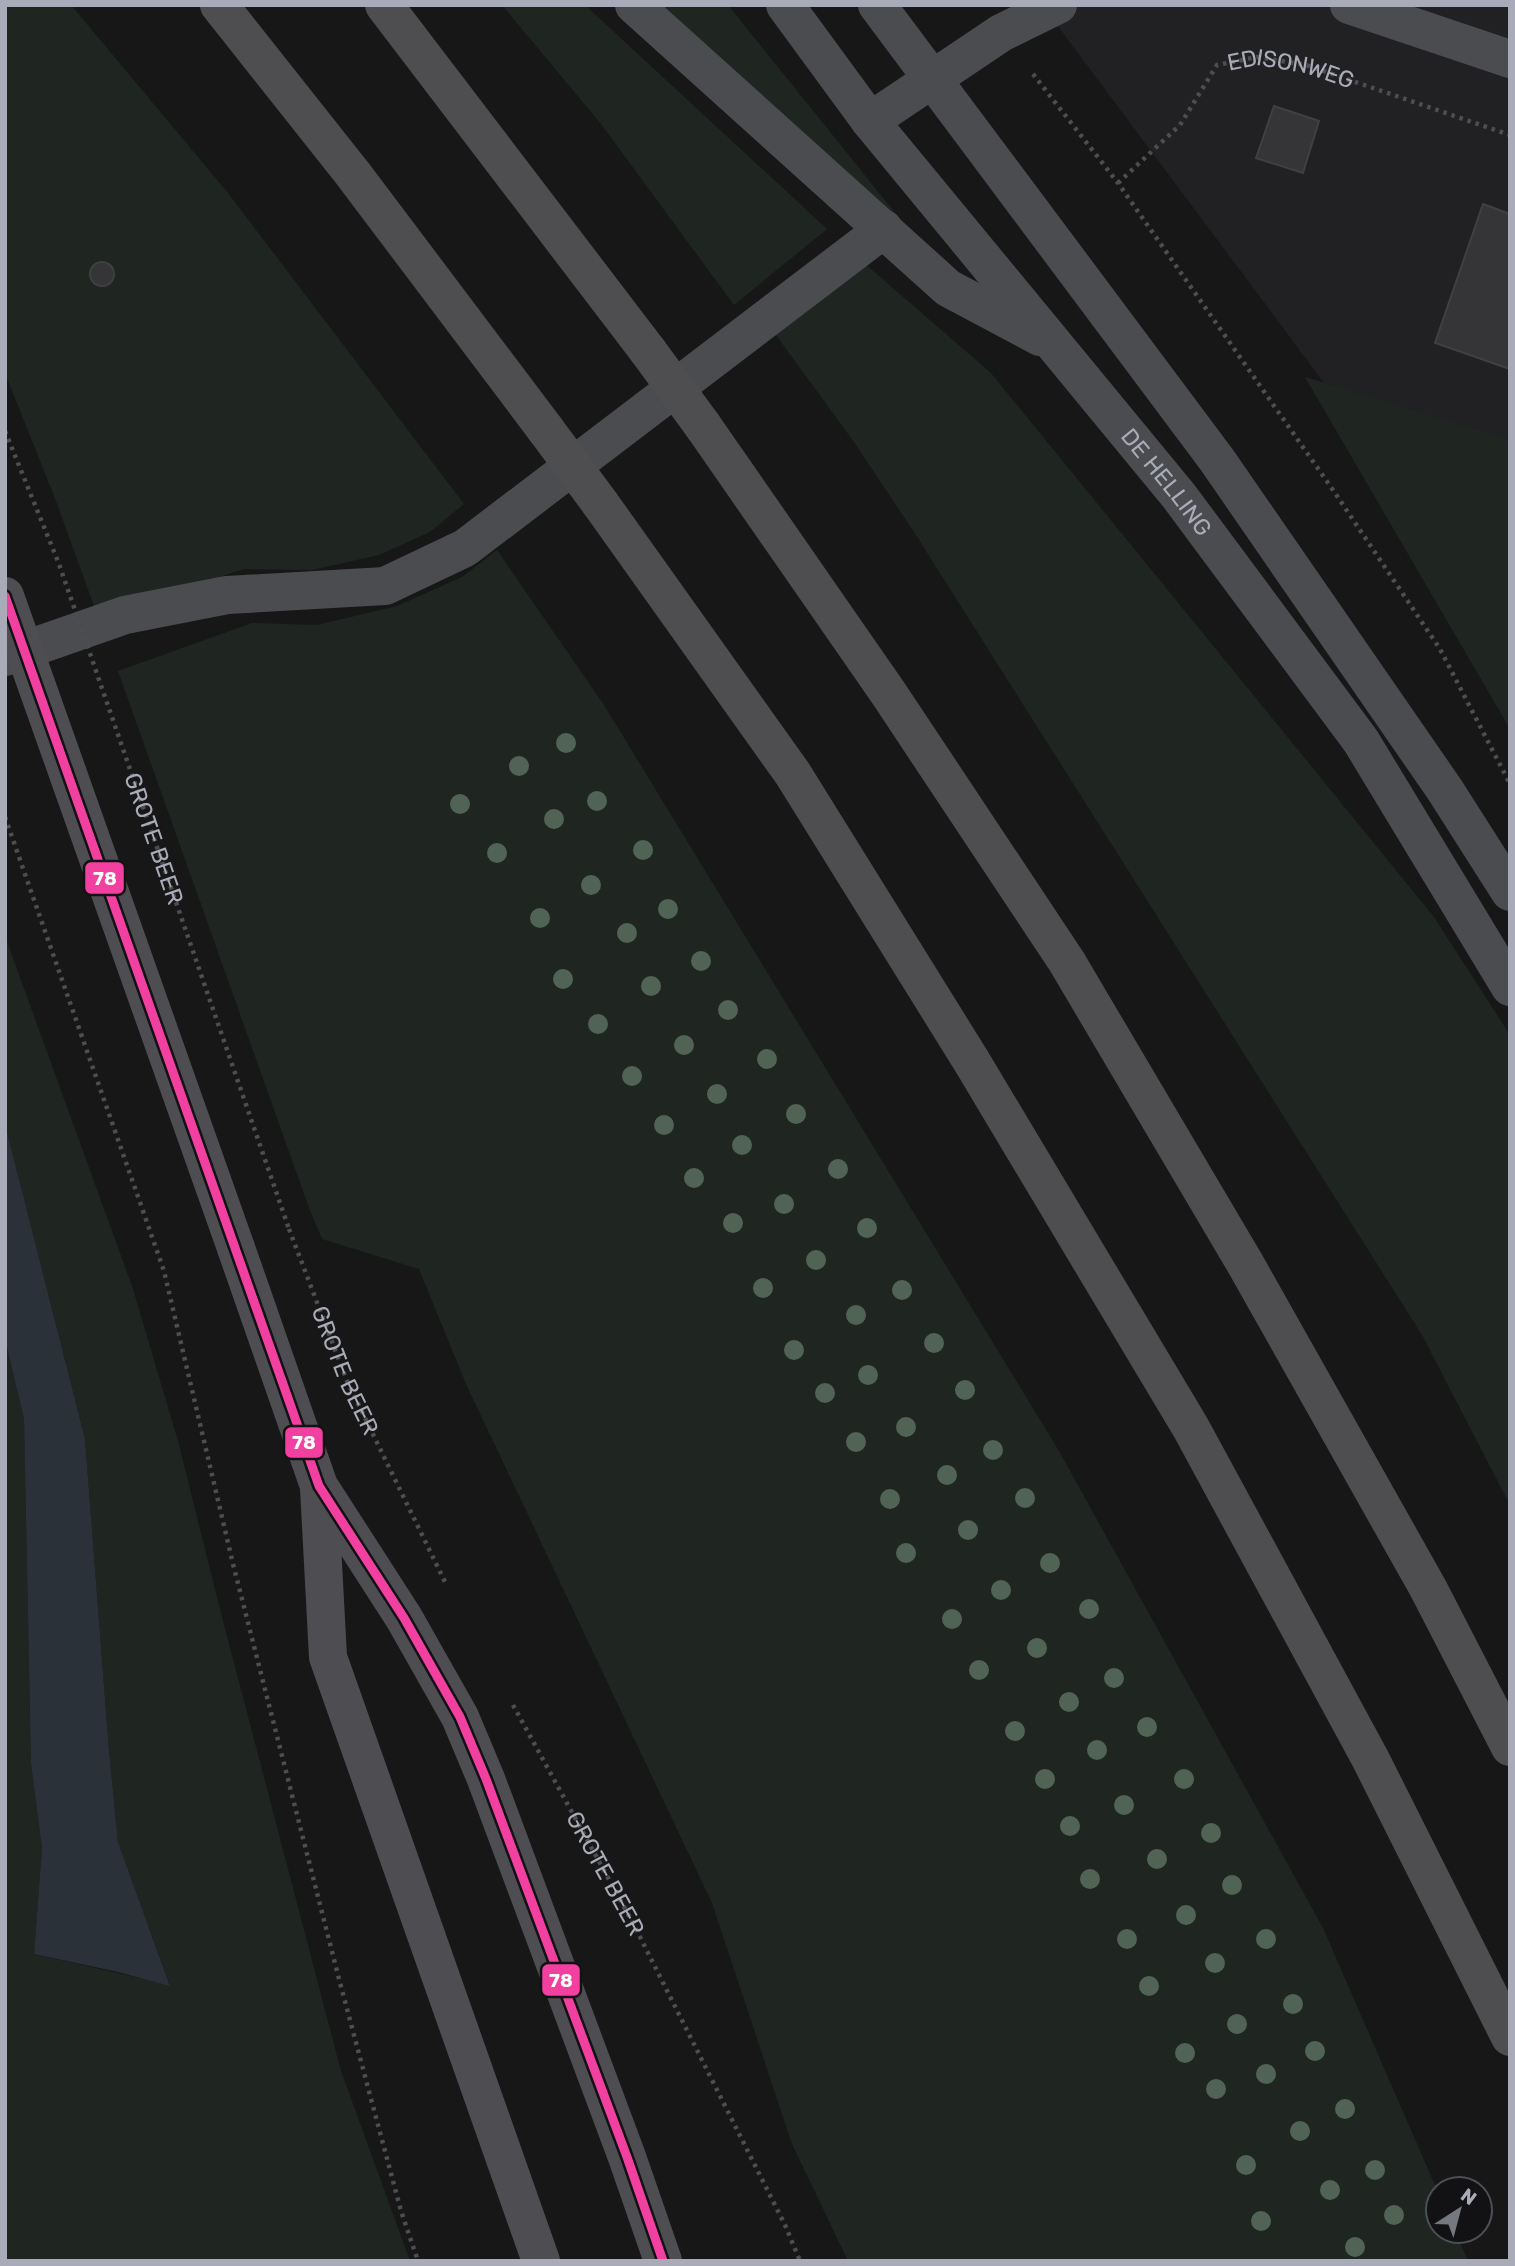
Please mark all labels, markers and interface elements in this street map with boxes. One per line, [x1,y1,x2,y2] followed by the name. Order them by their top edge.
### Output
[1225,43,1358,95] street label: EDISONWEG
[1115,423,1218,541] street label: DE HELLING
[118,769,190,908] street label: GROTE BEER
[84,861,125,895] line badge: 78
[93,867,117,890] text: 78
[306,1302,385,1439] street label: GROTE BEER
[284,1426,324,1459] line badge: 78
[292,1431,316,1454] text: 78
[560,1806,651,1940] street label: GROTE BEER
[541,1963,581,1997] line badge: 78
[549,1969,573,1992] text: 78
[1424,2175,1494,2245] north arrow
[1456,2183,1481,2210] text: N

